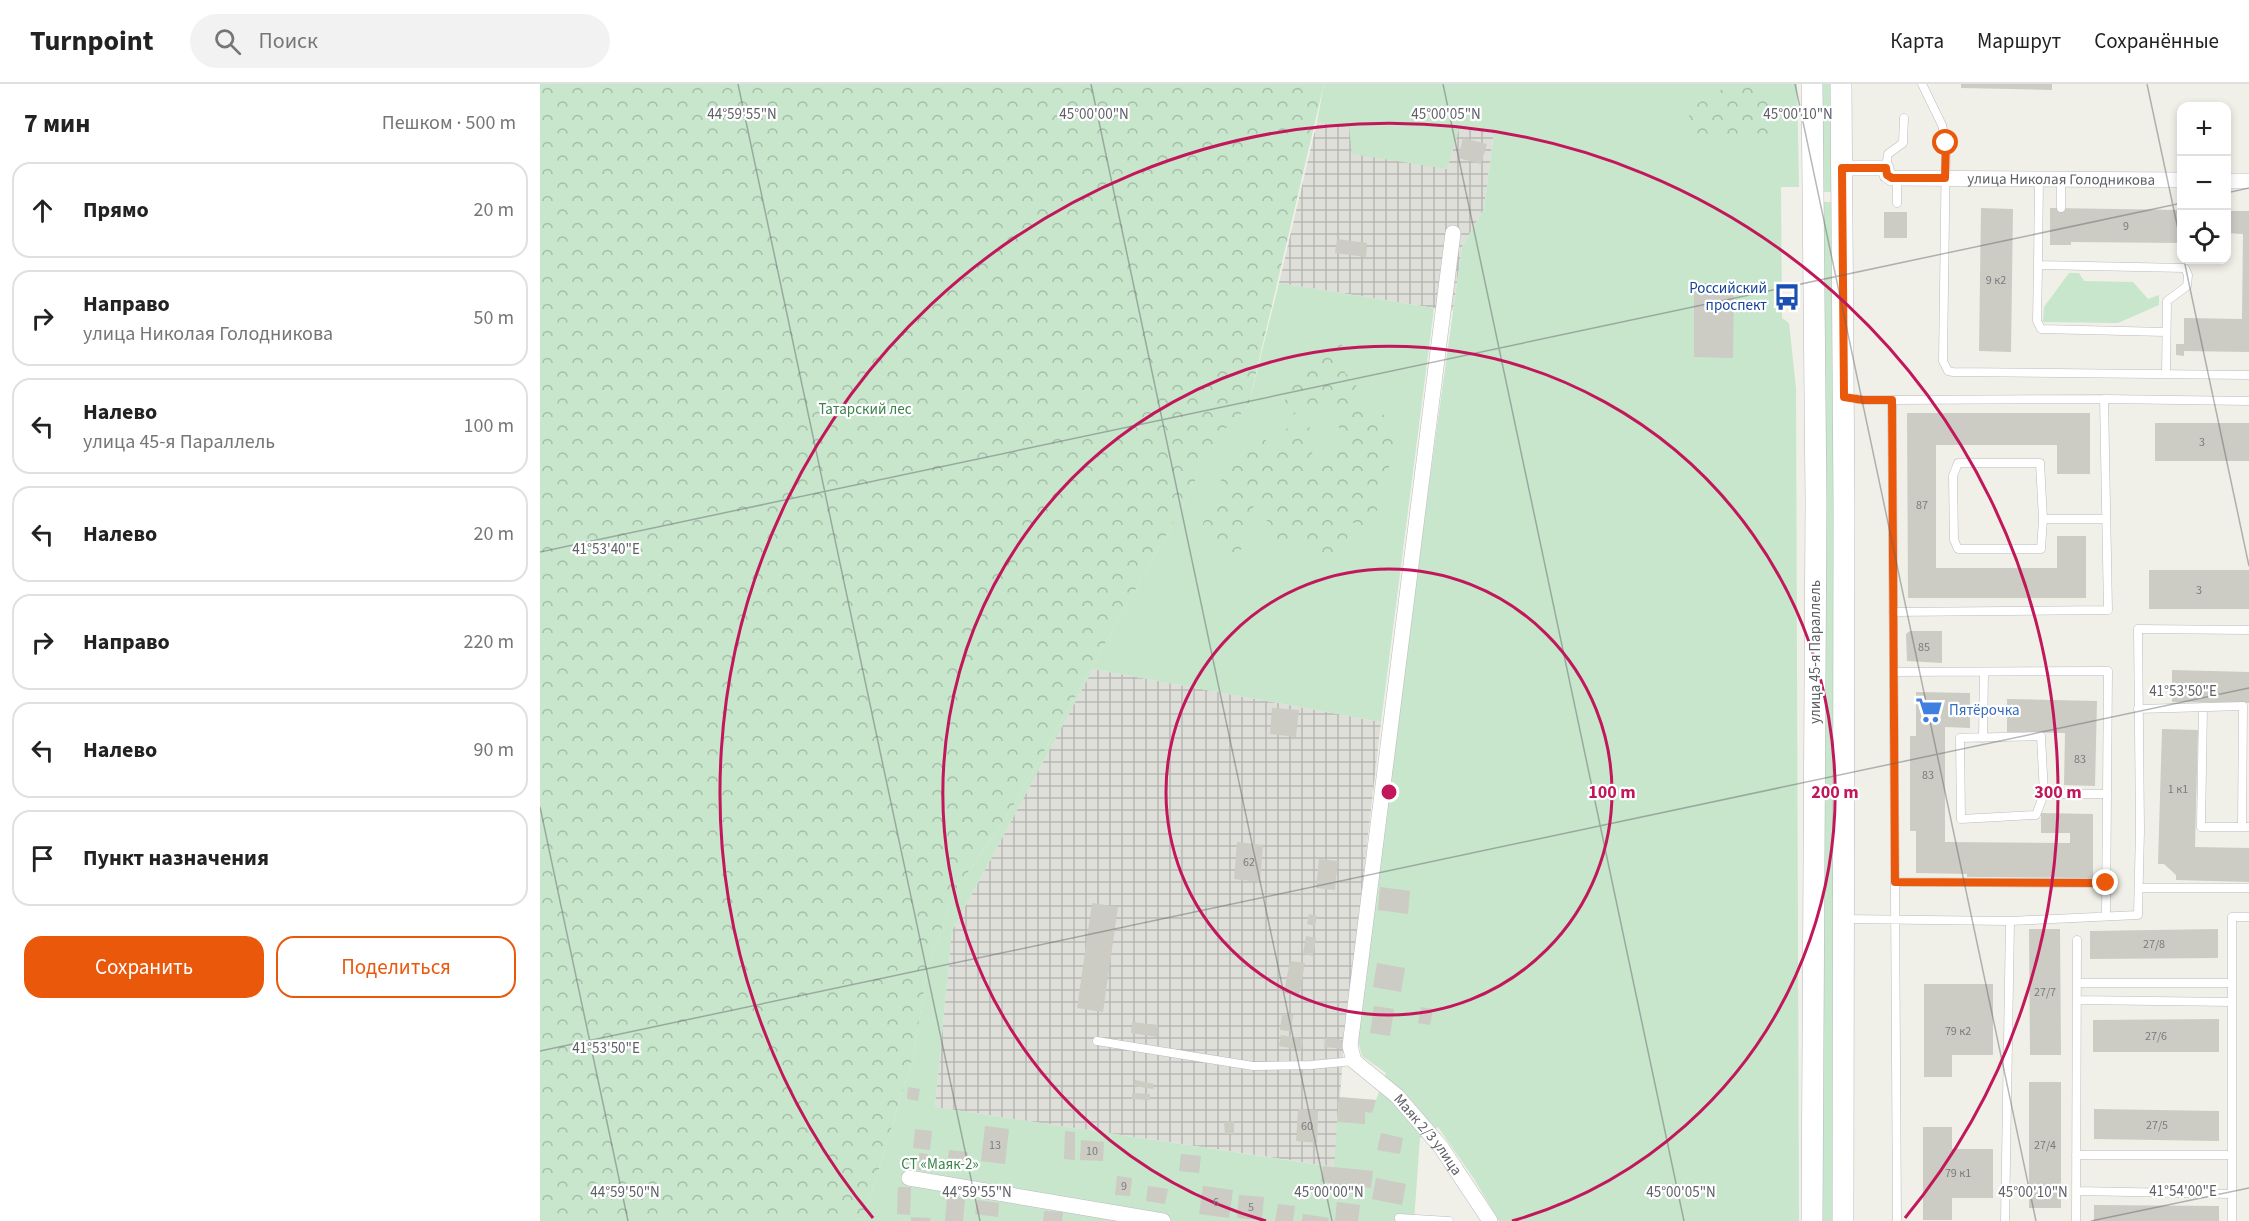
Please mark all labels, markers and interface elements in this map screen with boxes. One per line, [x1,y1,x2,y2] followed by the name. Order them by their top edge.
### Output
[190,14,610,68] search box
[30,21,154,61] text: Turnpoint
[211,25,244,58] icon: search
[259,25,318,57] text: Поиск
[1890,26,1944,56] text: Карта
[1977,26,2061,56] text: Маршрут
[2094,26,2219,56] text: Сохранённые
[2177,102,2231,264] map controls
[2177,102,2231,156] button: +
[707,104,777,125] text: 44°59'55"N
[1059,104,1129,125] text: 45°00'00"N
[1411,104,1481,125] text: 45°00'05"N
[1763,104,1833,125] text: 45°00'10"N
[24,105,90,142] text: 7 мин
[382,109,516,137] text: Пешком · 500 m
[1932,129,1958,155] route start
[2177,156,2231,210] button: −
[1967,169,2155,191] street label: улица Николая Голодникова
[26,194,59,227] icon: ahead
[83,194,149,226] text: Прямо
[474,196,514,224] text: 20 m
[2177,210,2231,264] button: locate
[2123,218,2129,235] house number: 9
[1986,272,2006,289] house number: 9 к2
[1689,278,1767,316] place label: Российский проспект
[1772,282,1802,312] bus stop icon: Российский проспект
[83,288,170,320] text: Направо
[26,302,59,335] icon: right
[474,304,514,332] text: 50 m
[83,320,333,348] text: улица Николая Голодникова
[83,396,157,428] text: Налево
[818,399,912,420] park label: Татарский лес
[26,410,59,443] icon: left
[464,412,514,440] text: 100 m
[83,428,275,456] text: улица 45-я Параллель
[2199,434,2205,451] house number: 3
[1916,497,1928,514] house number: 87
[26,518,59,551] icon: left
[83,518,157,550] text: Налево
[474,520,514,548] text: 20 m
[572,539,640,560] text: 41°53'40"E
[1805,580,1826,724] street label: улица 45-я Параллель
[2196,582,2202,599] house number: 3
[26,626,59,659] icon: right
[83,626,170,658] text: Направо
[464,628,514,656] text: 220 m
[1918,639,1930,656] house number: 85
[2149,681,2217,702] text: 41°53'50"E
[1914,695,1944,725] supermarket icon: Пятёрочка
[1949,700,2020,721] place label: Пятёрочка
[26,734,59,767] icon: left
[83,734,157,766] text: Налево
[474,736,514,764] text: 90 m
[2074,751,2086,768] house number: 83
[1922,767,1934,784] house number: 83
[1588,780,1636,805] text: 100 m
[1811,780,1859,805] text: 200 m
[2034,780,2082,805] text: 300 m
[2168,781,2188,798] house number: 1 к1
[1379,782,1399,802] centre of rings
[26,842,59,875] icon: arrive
[83,842,269,874] text: Пункт назначения
[1243,854,1255,871] house number: 62
[2092,869,2118,895] route end
[24,936,264,998] button: Сохранить
[276,936,516,998] button: Поделиться
[2143,936,2165,953] house number: 27/8
[2034,984,2056,1001] house number: 27/7
[1945,1023,1971,1040] house number: 79 к2
[2145,1028,2167,1045] house number: 27/6
[572,1038,640,1059] text: 41°53'50"E
[1389,1089,1467,1180] street label: Маяк 2/3 улица
[2146,1117,2168,1134] house number: 27/5
[1301,1118,1313,1135] house number: 60
[989,1137,1001,1154] house number: 13
[2034,1137,2056,1154] house number: 27/4
[1086,1143,1098,1160] house number: 10
[901,1154,979,1175] park label: СТ «Маяк-2»
[1945,1165,1971,1182] house number: 79 к1
[1121,1178,1127,1195] house number: 9
[2149,1181,2217,1202] text: 41°54'00"E
[590,1182,660,1203] text: 44°59'50"N
[942,1182,1012,1203] text: 44°59'55"N
[1294,1182,1364,1203] text: 45°00'00"N
[1646,1182,1716,1203] text: 45°00'05"N
[1998,1182,2068,1203] text: 45°00'10"N
[1213,1194,1219,1211] house number: 6
[1248,1199,1254,1216] house number: 5

